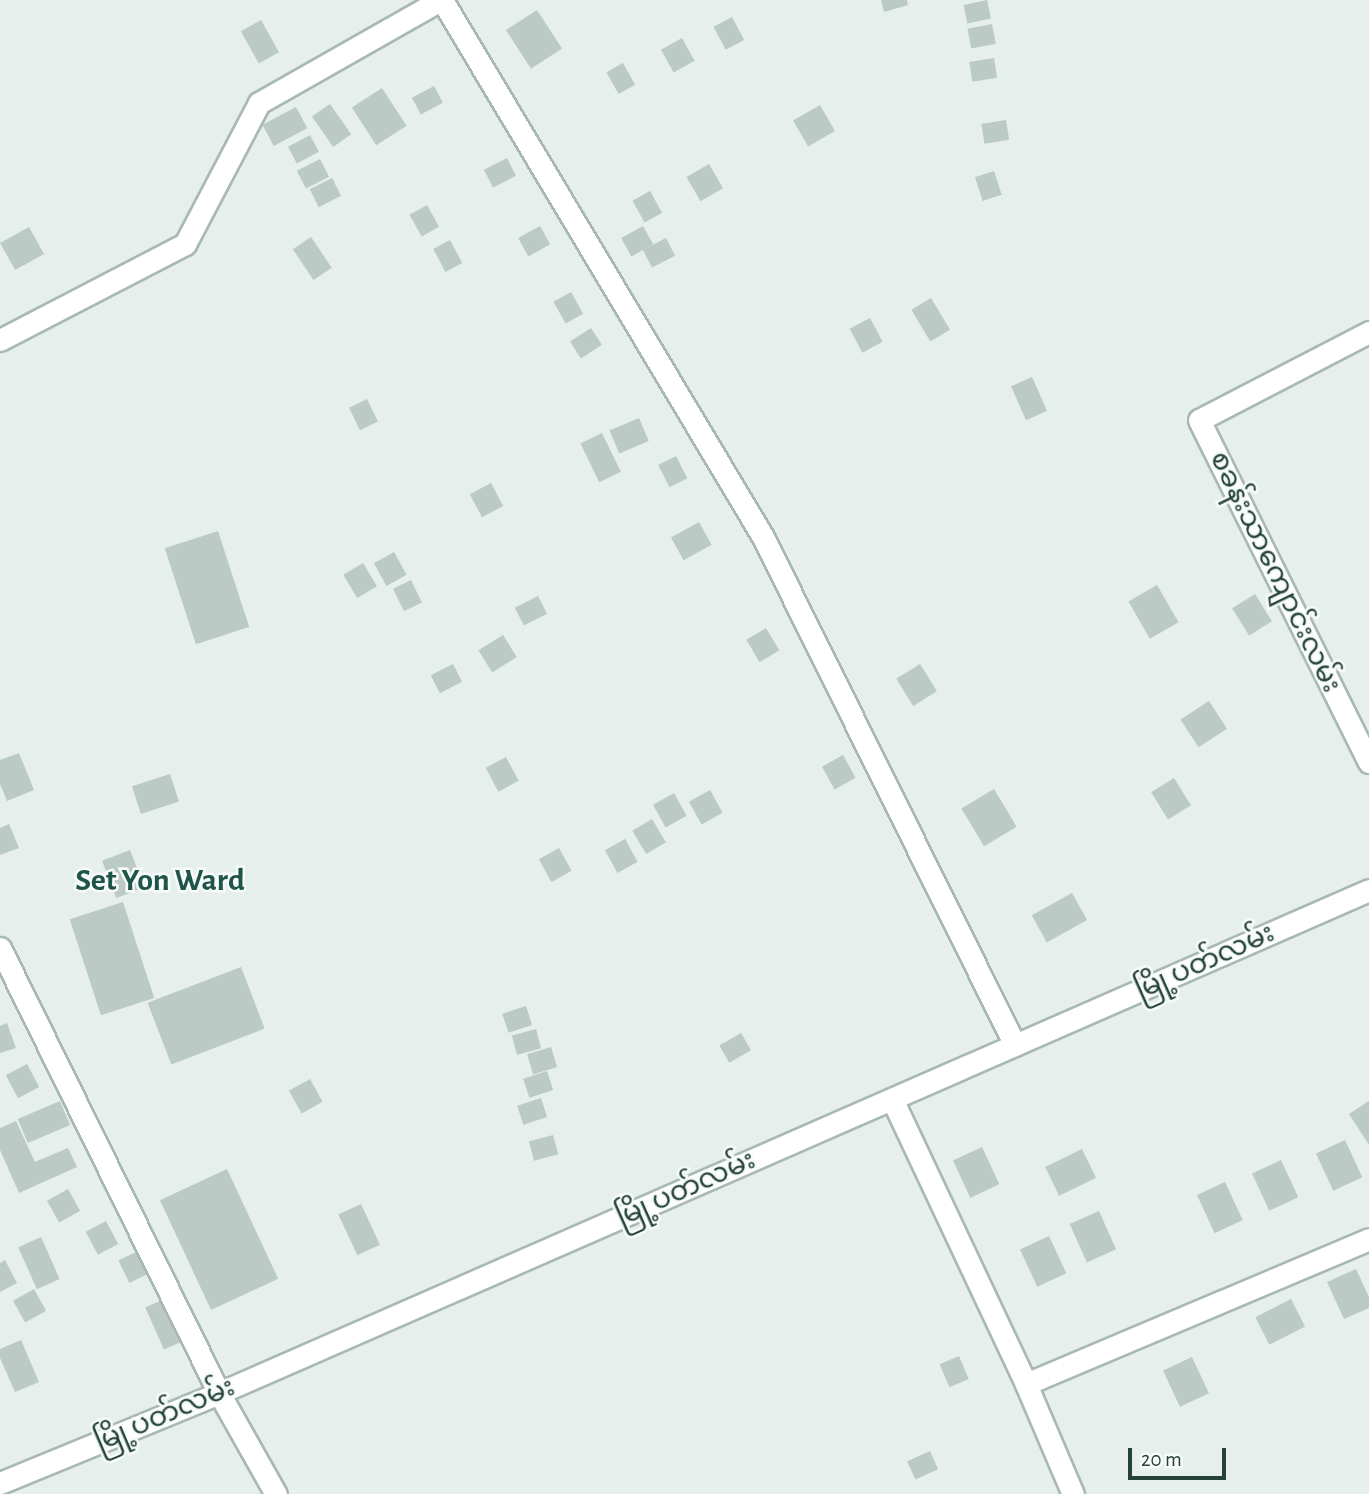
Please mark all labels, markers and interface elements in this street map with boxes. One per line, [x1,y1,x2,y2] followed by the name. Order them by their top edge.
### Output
[1202,446,1348,698] street label: စခန်းသာကျောင်းလမ်း
[75,861,245,899] district label: Set Yon Ward
[1130,916,1280,1008] street label: မြို့ပတ်လမ်း
[611,1143,761,1235] street label: မြို့ပတ်လမ်း
[90,1370,240,1460] street label: မြို့ပတ်လမ်း
[1131,1434,1229,1478] scale bar
[1141,1449,1182,1470] text: 20 m

